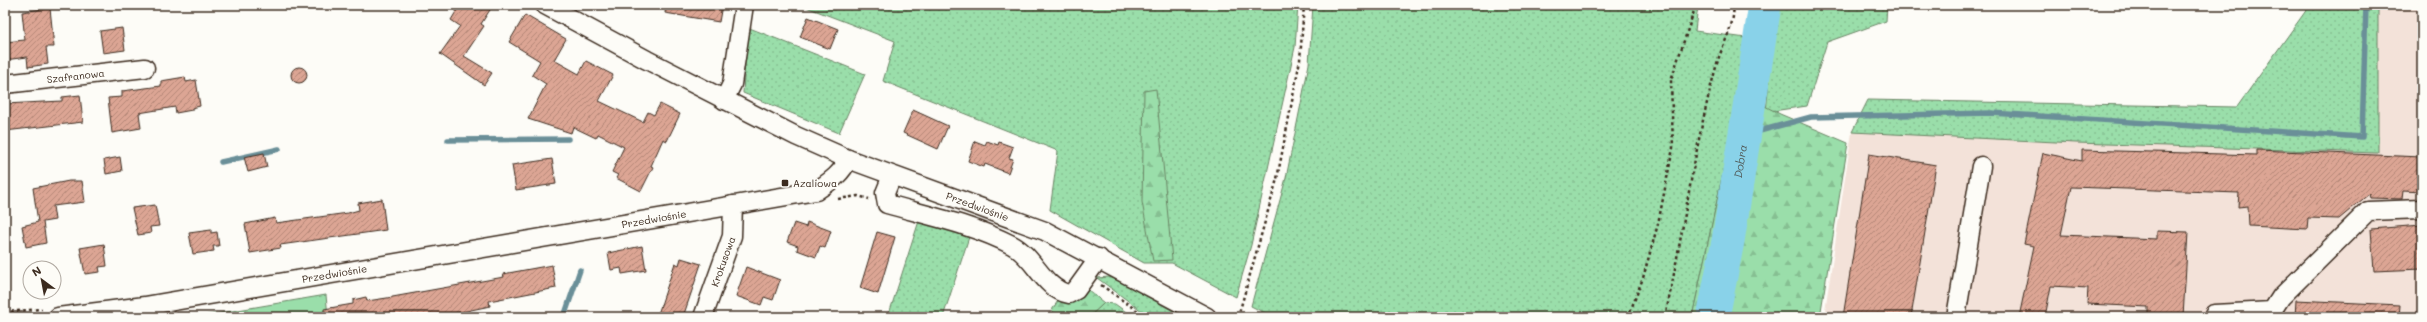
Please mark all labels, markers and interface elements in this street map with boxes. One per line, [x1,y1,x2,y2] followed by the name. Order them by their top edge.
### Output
[46,66,105,86] street label: Szafranowa
[1730,144,1750,179] water label: Dobra
[793,176,837,190] place label: Azaliowa
[780,178,790,188] marker: Azaliowa
[944,189,1011,224] street label: Przedwiośnie
[620,206,687,231] street label: Przedwiośnie
[707,234,738,289] street label: Krokusowa
[22,260,62,300] north arrow
[301,261,368,286] street label: Przedwiośnie
[29,263,44,280] text: N

